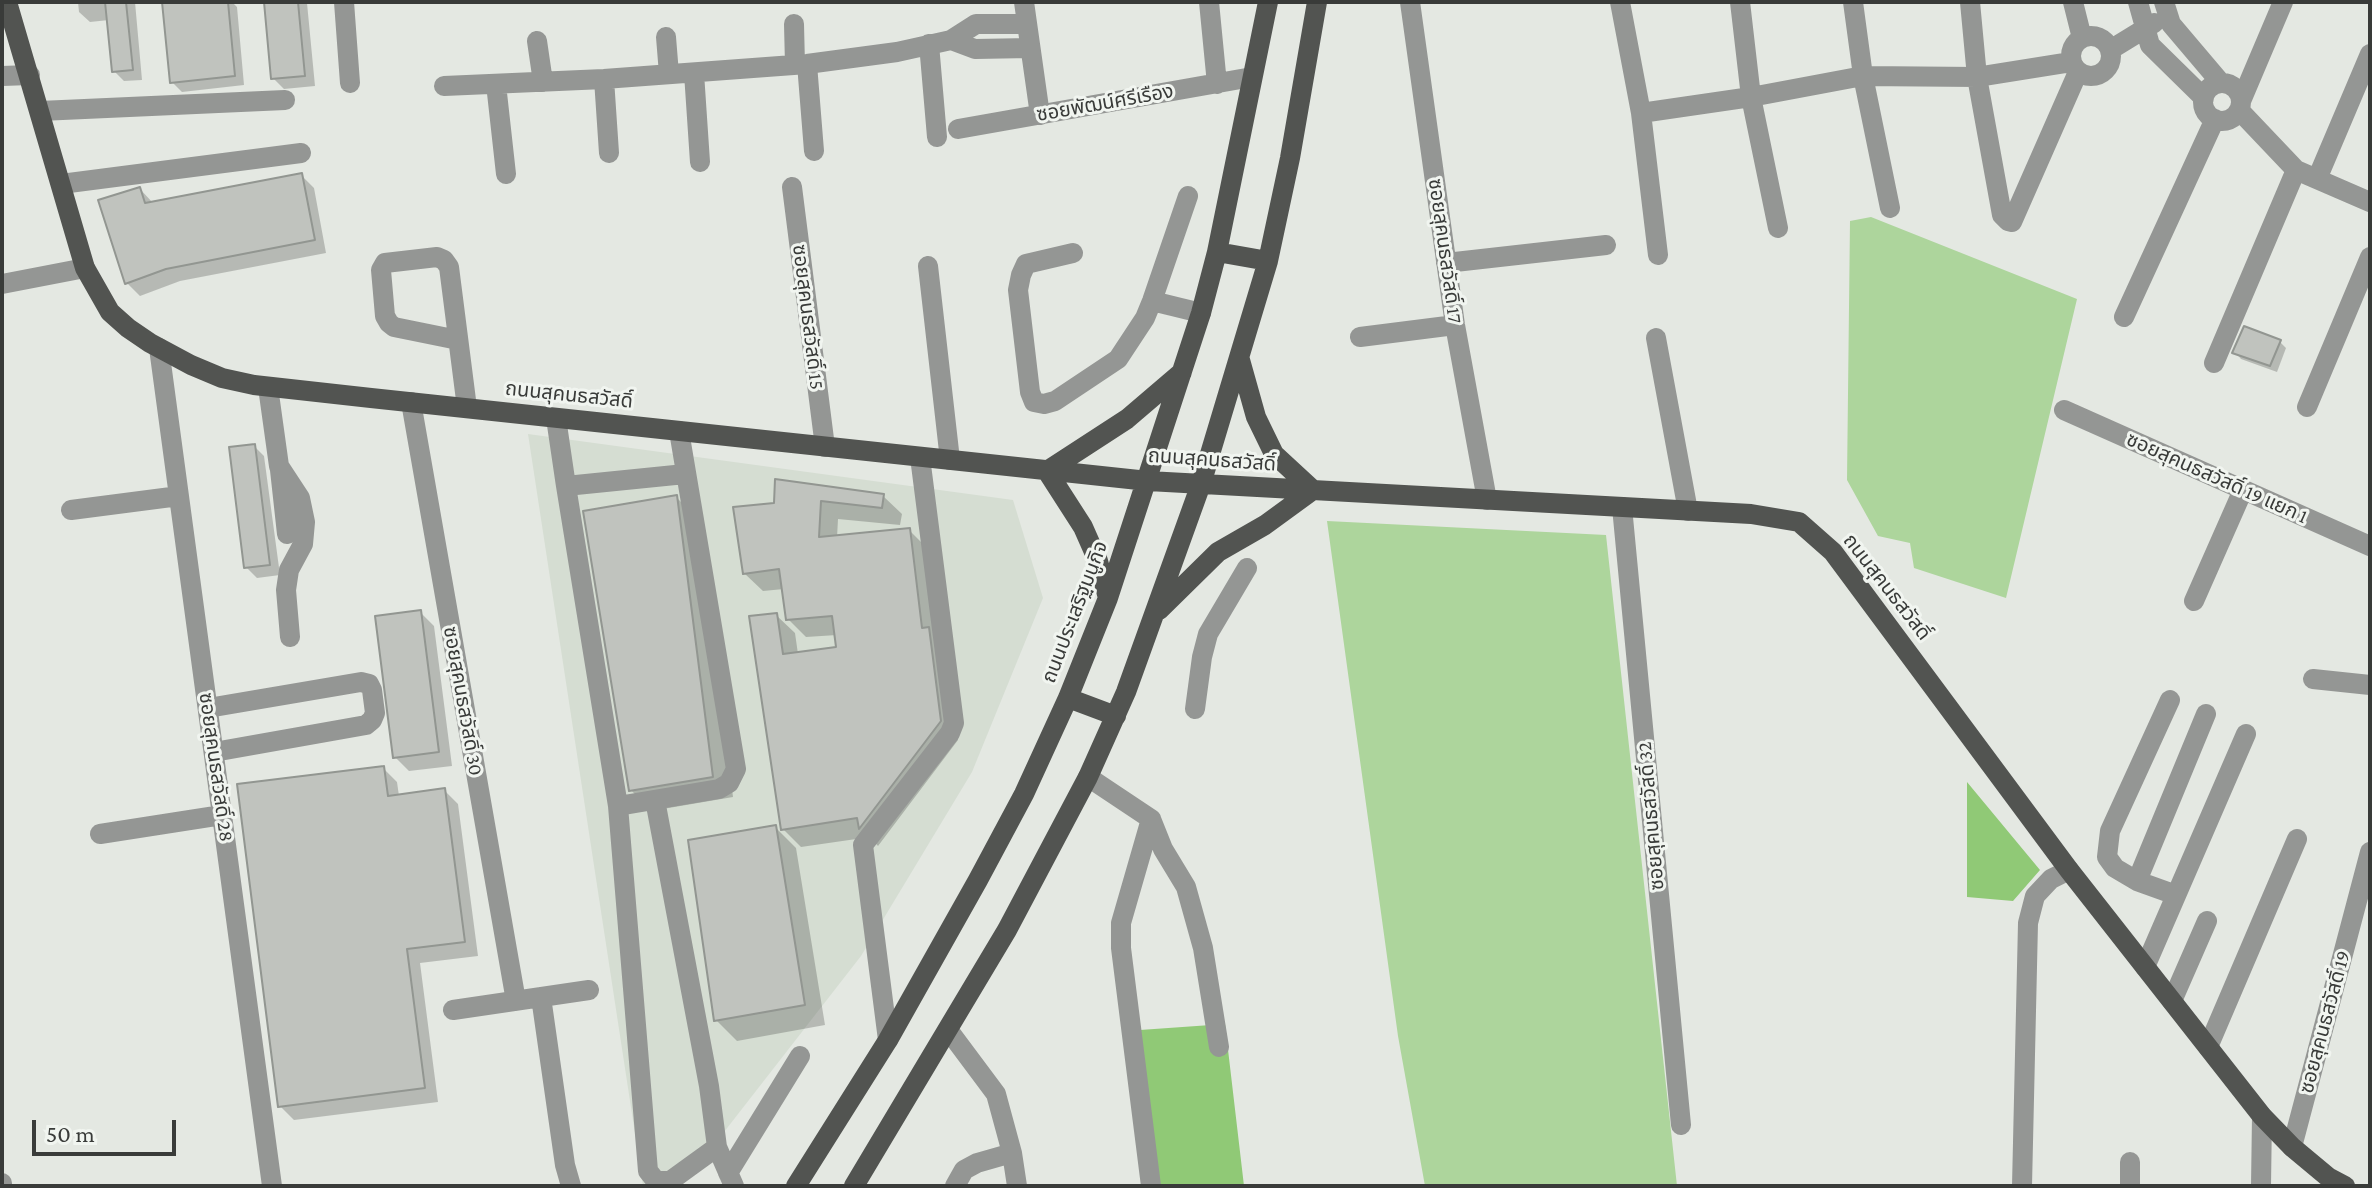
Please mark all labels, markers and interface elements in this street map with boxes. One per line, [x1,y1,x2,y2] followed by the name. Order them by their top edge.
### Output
[1035,79,1175,127] street label: ซอยพัฒน์ศรีเรือง
[1423,177,1467,325] street label: ซอยสุคนธสวัสดิ์ 17
[787,243,829,391] street label: ซอยสุคนธสวัสดิ์ 15
[504,376,634,414] street label: ถนนสุคนธสวัสดิ์
[2123,427,2311,529] street label: ซอยสุคนธสวัสดิ์ 19 แยก 1
[1147,444,1277,476] street label: ถนนสุคนธสวัสดิ์
[1838,529,1936,645] street label: ถนนสุคนธสวัสดิ์
[1037,538,1113,686] street label: ถนนประเสริฐมนูกิจ
[438,625,488,777] street label: ซอยสุคนธสวัสดิ์ 30
[194,691,238,843] street label: ซอยสุคนธสวัสดิ์ 28
[1633,741,1669,891] street label: ซอยสุคนธสวัสดิ์ 32
[2294,948,2356,1096] street label: ซอยสุคนธสวัสดิ์ 19
[36,1104,180,1154] scale bar
[46,1120,95,1147] text: 50 m

